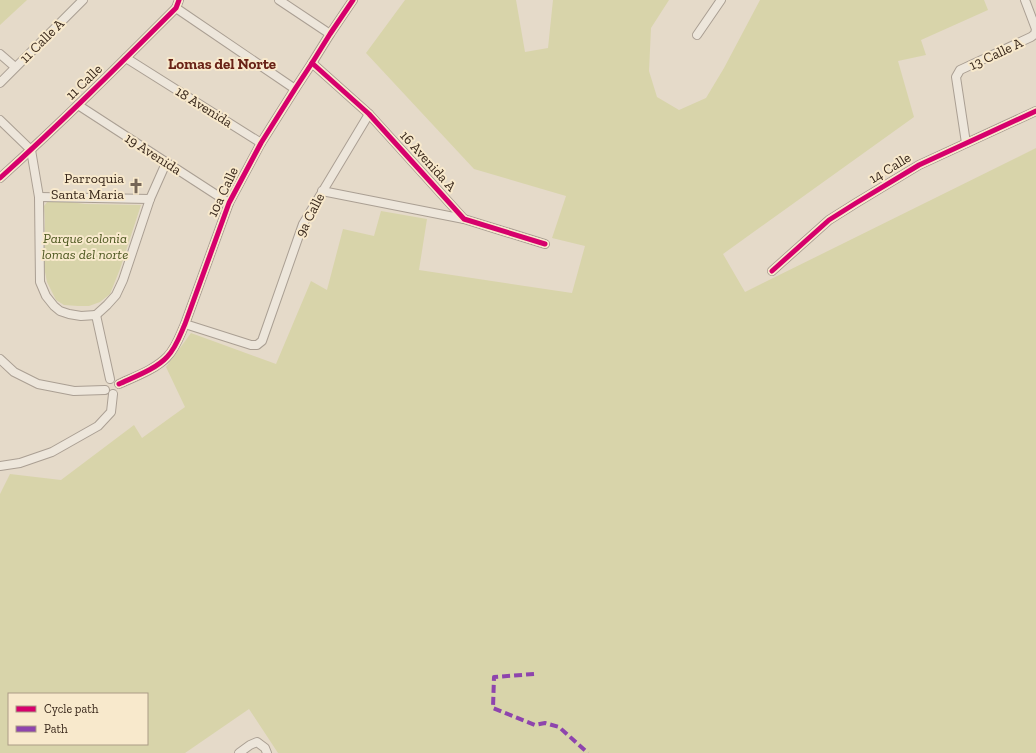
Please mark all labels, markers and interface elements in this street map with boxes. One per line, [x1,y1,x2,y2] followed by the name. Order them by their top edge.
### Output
[16,15,68,67] street label: 11 Calle A
[967,34,1026,74] street label: 13 Calle A
[168,55,276,73] district label: Lomas del Norte
[62,60,106,103] street label: 11 Calle
[172,83,236,131] street label: 18 Avenida
[396,127,460,196] street label: 16 Avenida A
[122,129,185,179] street label: 19 Avenida
[866,149,914,187] street label: 14 Calle
[204,164,242,220] street label: 10a Calle
[51,170,124,203] place label: Parroquia Santa Maria
[127,177,145,195] church icon: Parroquia Santa Maria
[292,190,328,240] street label: 9a Calle
[42,230,128,263] park label: Parque colonia lomas del norte
[8,693,148,745] legend
[44,702,99,716] text: Cycle path
[44,722,68,736] text: Path

